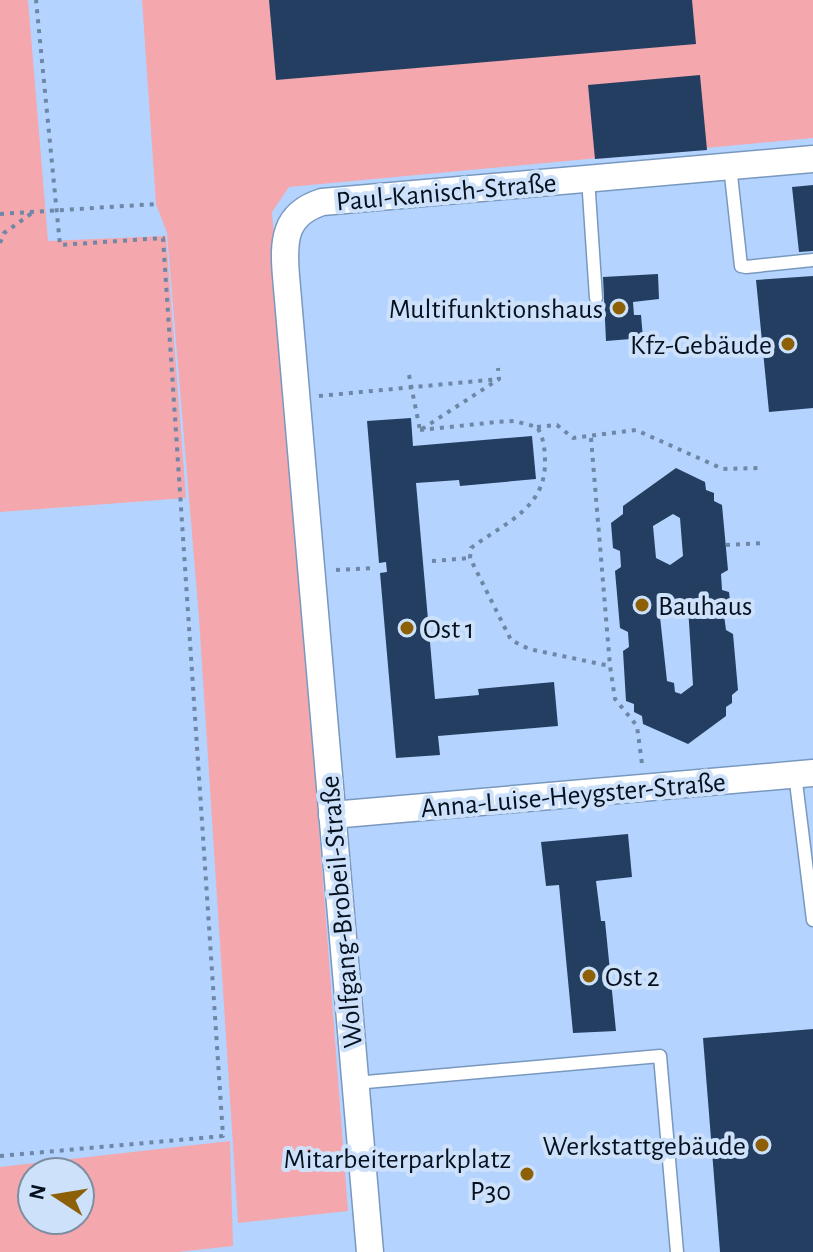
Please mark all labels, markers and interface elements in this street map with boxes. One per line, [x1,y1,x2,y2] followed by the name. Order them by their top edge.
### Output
[335,169,558,217] street label: Paul-Kanisch-Straße
[389,296,603,324] place label: Multifunktionshaus
[610,299,628,317] marker: Multifunktionshaus
[630,332,772,360] place label: Kfz-Gebäude
[779,335,797,353] marker: Kfz-Gebäude
[658,593,752,621] place label: Bauhaus
[633,596,651,614] marker: Bauhaus
[423,616,474,644] place label: Ost 1
[398,619,416,637] marker: Ost 1
[419,769,727,823] street label: Anna-Luise-Heygster-Straße
[316,774,368,1049] street label: Wolfgang-Brobeil-Straße
[605,964,659,992] place label: Ost 2
[580,967,598,985] marker: Ost 2
[542,1133,746,1161] place label: Werkstattgebäude
[753,1136,771,1154] marker: Werkstattgebäude
[284,1146,511,1206] place label: Mitarbeiterparkplatz P30
[16,1156,96,1236] north arrow
[518,1165,536,1183] marker: Mitarbeiterparkplatz P30
[25,1182,50,1202] text: N

